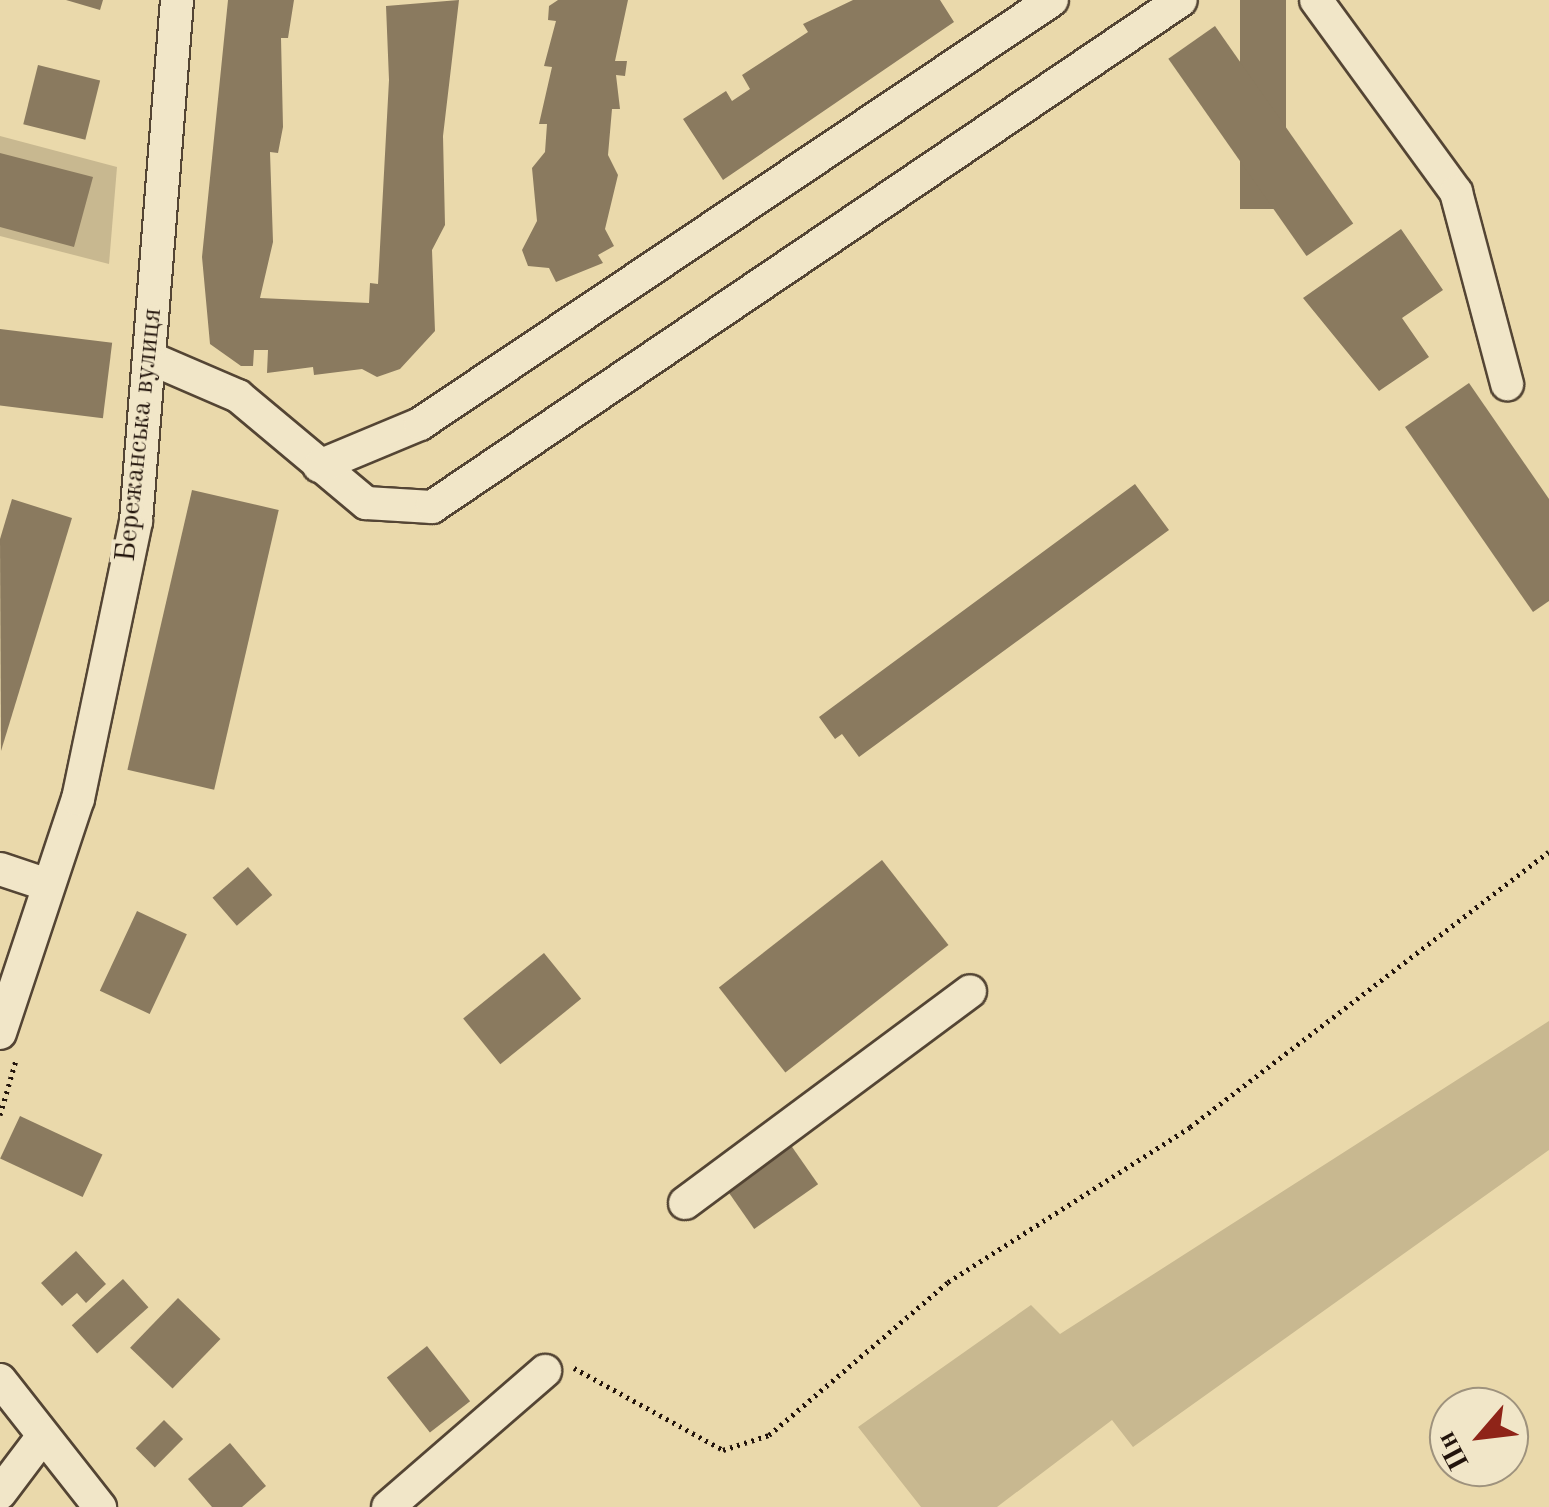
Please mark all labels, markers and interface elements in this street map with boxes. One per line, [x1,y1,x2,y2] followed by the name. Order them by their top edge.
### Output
[110,307,170,563] street label: Бережанська вулиця
[1429,1387,1529,1487] north arrow
[1433,1427,1476,1474] text: Пн

